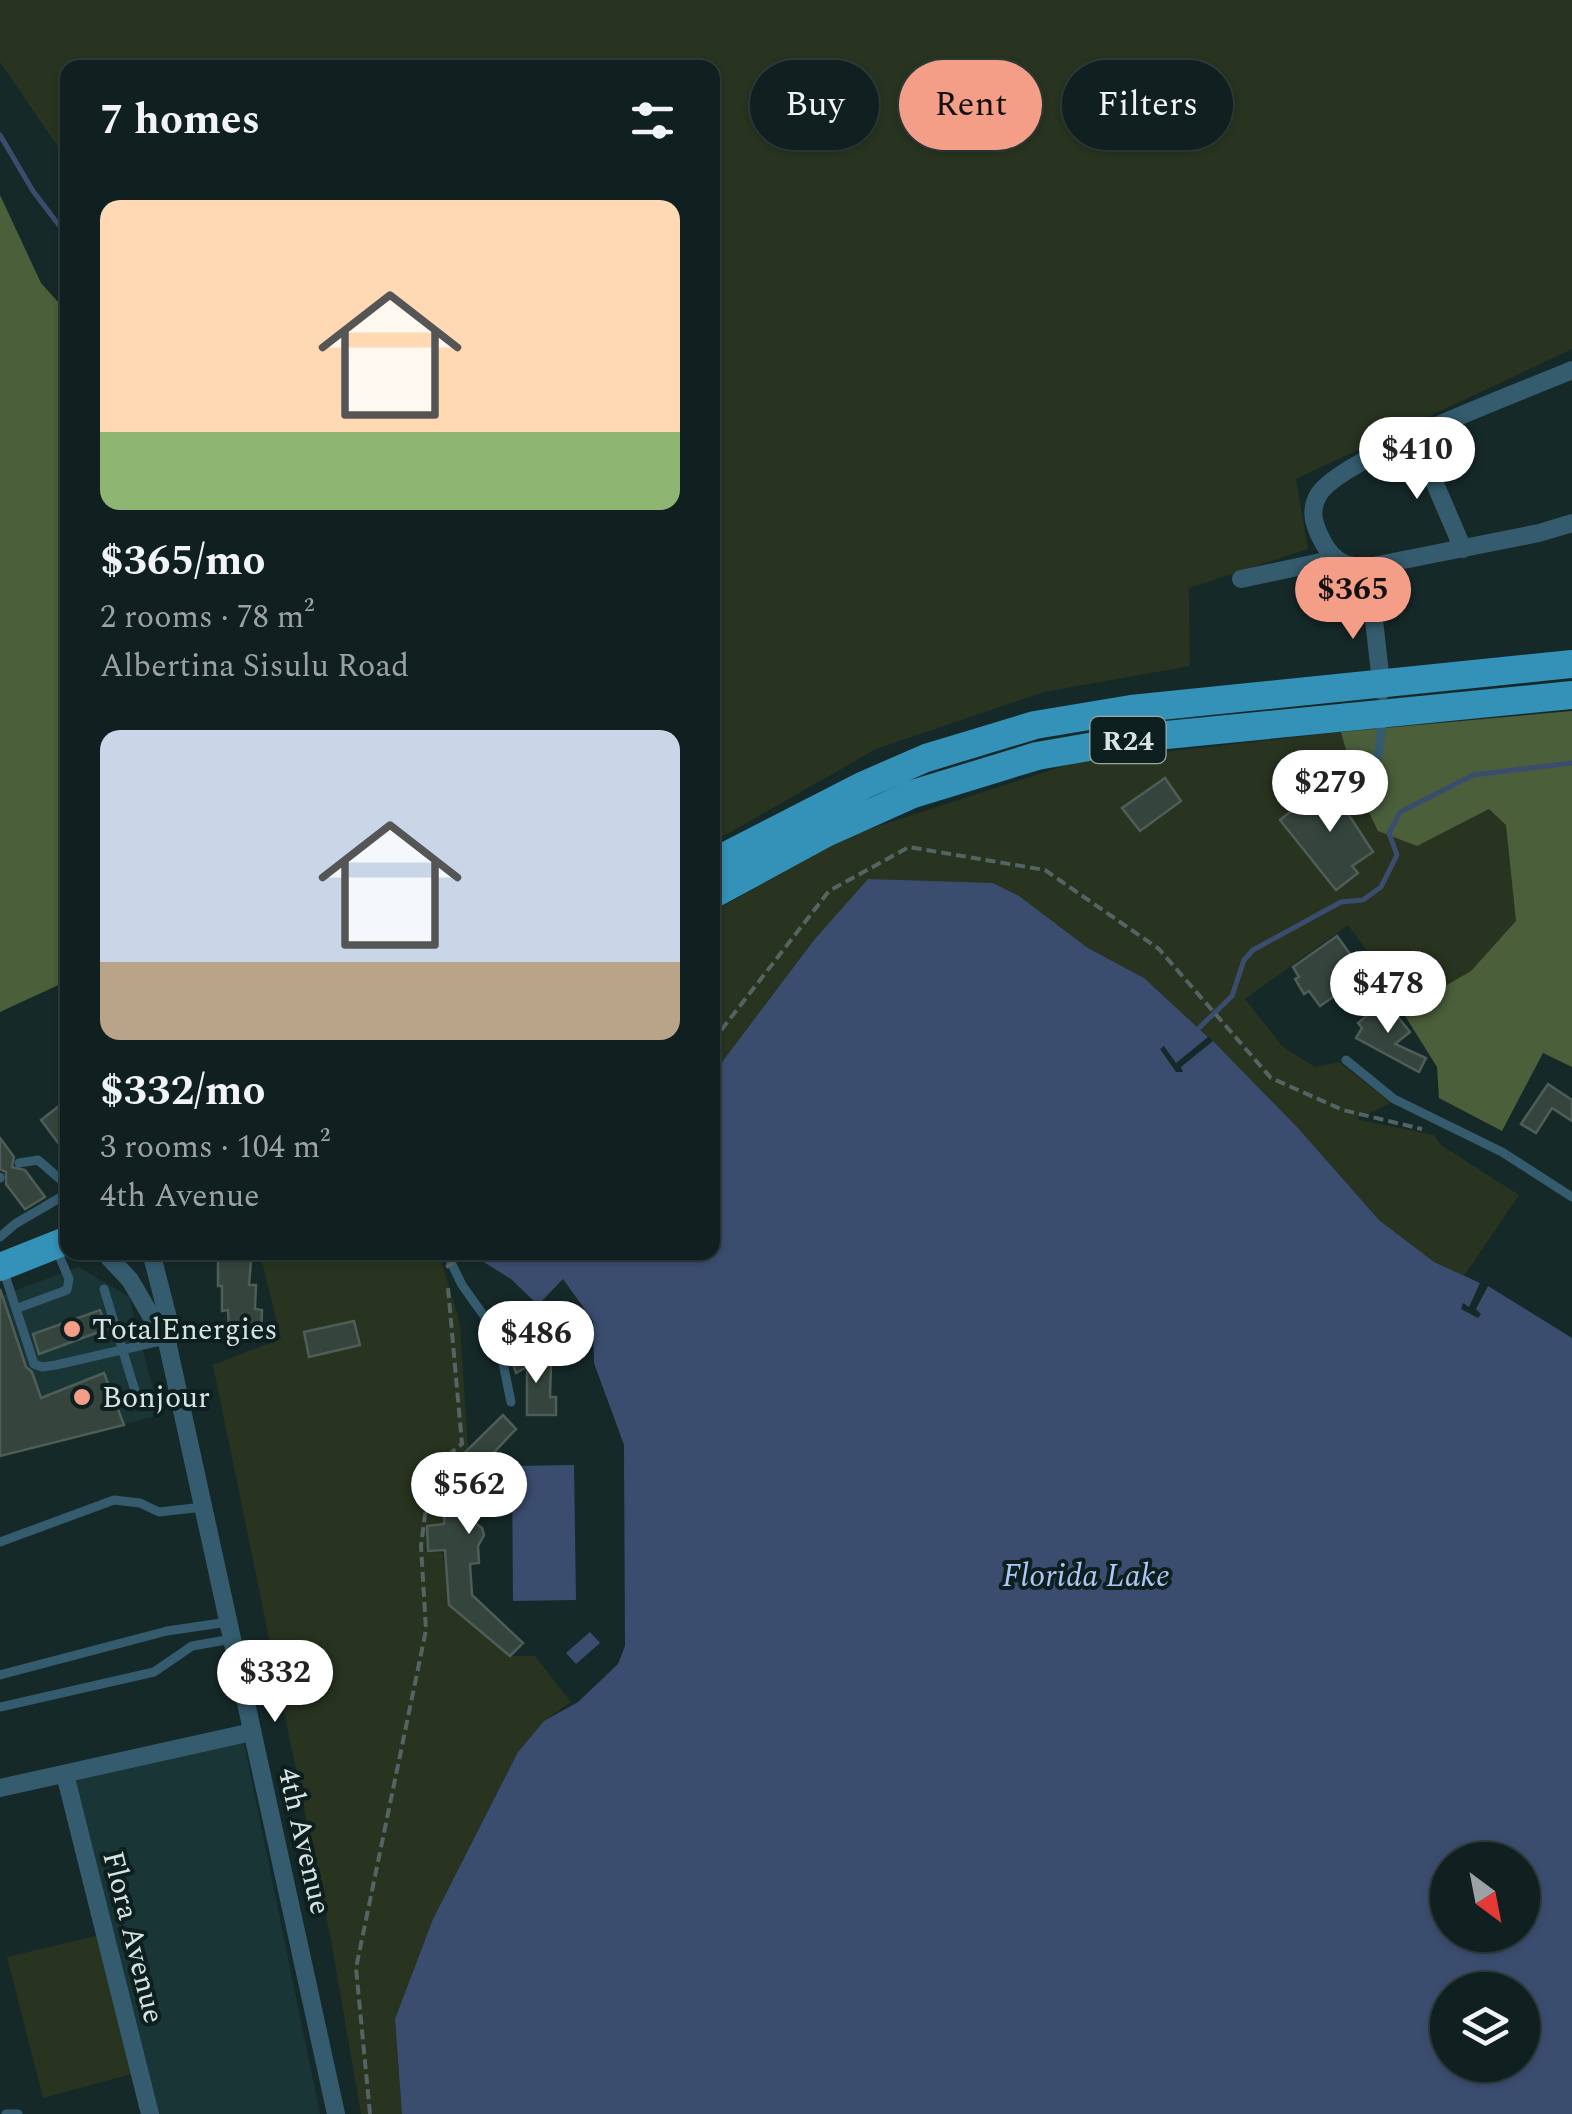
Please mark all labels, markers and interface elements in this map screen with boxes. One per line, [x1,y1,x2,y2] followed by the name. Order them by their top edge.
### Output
[750,60,879,150] chip: Buy
[899,60,1042,150] chip: Rent
[1062,60,1233,150] chip: Filters
[100,89,260,152] text: 7 homes
[625,93,680,148] icon: filters
[300,265,480,445] icon: home
[1358,417,1476,502] pin: $410
[1381,425,1453,474] text: $410
[100,530,266,593] text: $365/mo
[1294,557,1412,642] pin: $365
[1317,565,1389,614] text: $365
[100,593,314,642] text: 2 rooms · 78 m²
[100,642,409,691] text: Albertina Sisulu Road
[1090,717,1166,763] road number: R24
[1271,750,1389,835] pin: $279
[1294,758,1366,807] text: $279
[300,795,480,975] icon: home
[1329,951,1447,1036] pin: $478
[1352,959,1424,1008] text: $478
[100,1060,266,1123] text: $332/mo
[100,1123,330,1172] text: 3 rooms · 104 m²
[100,1172,260,1221] text: 4th Avenue
[477,1301,595,1386] pin: $486
[92,1307,278,1353] place label: TotalEnergies
[500,1309,572,1358] text: $486
[61,1318,83,1340] marker: TotalEnergies
[102,1375,210,1421] place label: Bonjour
[71,1386,93,1408] marker: Bonjour
[410,1452,528,1537] pin: $562
[433,1460,505,1509] text: $562
[1002,1552,1170,1601] water label: Florida Lake
[216,1640,334,1725] pin: $332
[239,1648,311,1697] text: $332
[265,1763,343,1919] street label: 4th Avenue
[1430,1842,1540,1952] north arrow
[1430,1842,1540,2082] map controls
[89,1846,177,2028] street label: Flora Avenue
[1430,1972,1540,2082] button: layers

